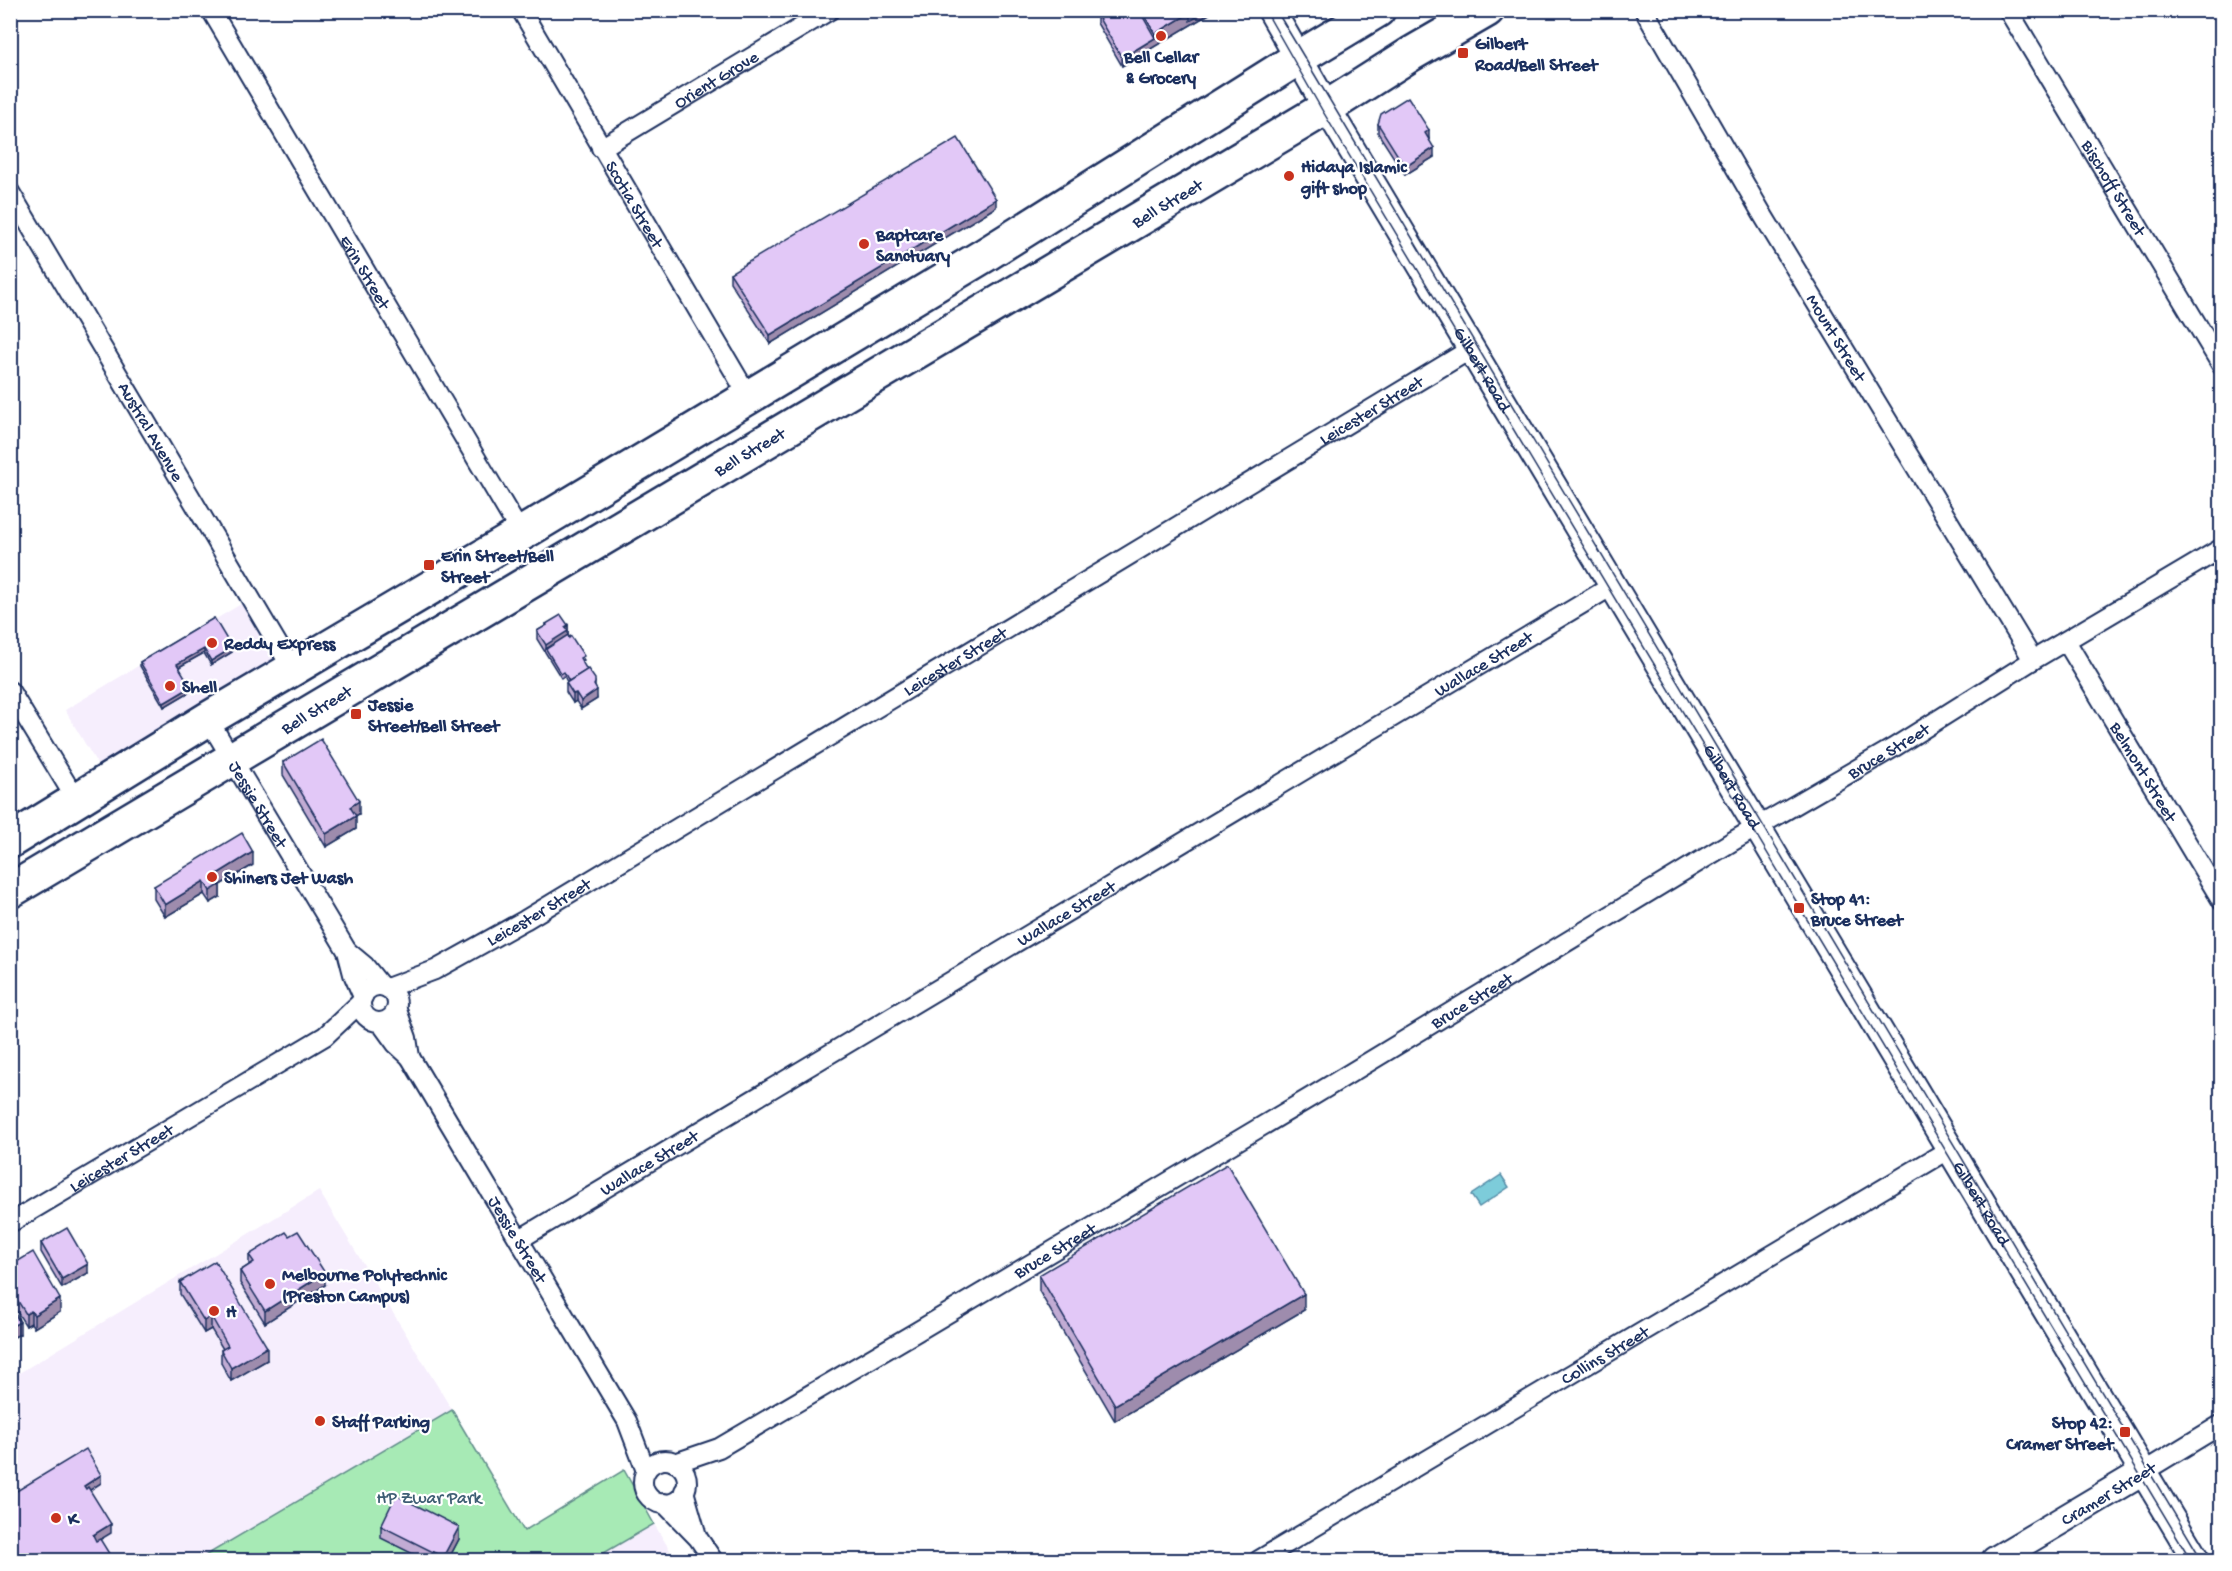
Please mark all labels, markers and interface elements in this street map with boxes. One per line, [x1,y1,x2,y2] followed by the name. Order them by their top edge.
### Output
[1154,29,1168,43] marker: Bell Cellar & Grocery
[1474,35,1599,77] place label: Gilbert Road/Bell Street
[1456,46,1470,60] marker: Gilbert Road/Bell Street
[671,47,764,114] street label: Orient Grove
[1123,48,1201,90] place label: Bell Cellar & Grocery
[2075,136,2150,242] street label: Bischoff Street
[599,158,668,254] street label: Scotia Street
[1300,158,1407,200] place label: Hidaya Islamic gift shop
[1282,169,1296,183] marker: Hidaya Islamic gift shop
[1128,175,1209,235] street label: Bell Street
[875,226,950,268] place label: Baptcare Sanctuary
[334,232,394,315] street label: Erin Street
[857,237,871,251] marker: Baptcare Sanctuary
[1800,291,1870,388] street label: Mount Street
[1448,324,1515,418] street label: Gilbert Road
[1316,372,1429,451] street label: Leicester Street
[112,379,187,487] street label: Austral Avenue
[710,423,791,483] street label: Bell Street
[441,547,554,589] place label: Erin Street/Bell Street
[422,558,436,572] marker: Erin Street/Bell Street
[900,623,1013,702] street label: Leicester Street
[1431,627,1539,703] street label: Wallace Street
[223,635,337,656] place label: Reddy Express
[205,636,219,650] marker: Reddy Express
[182,678,217,699] place label: Shell
[163,679,177,693] marker: Shell
[277,681,358,741] street label: Bell Street
[367,696,501,738] place label: Jessie Street/Bell Street
[349,707,363,721] marker: Jessie Street/Bell Street
[2104,718,2181,828] street label: Belmont Street
[1844,719,1936,785] street label: Bruce Street
[1697,741,1765,835] street label: Gilbert Road
[223,758,292,854] street label: Jessie Street
[224,869,353,890] place label: Shiners Jet Wash
[205,870,219,884] marker: Shiners Jet Wash
[484,874,597,952] street label: Leicester Street
[1014,876,1122,952] street label: Wallace Street
[1810,890,1904,932] place label: Stop 41: Bruce Street
[1792,901,1806,915] marker: Stop 41: Bruce Street
[1427,968,1518,1035] street label: Bruce Street
[66,1120,179,1198] street label: Leicester Street
[597,1126,704,1202] street label: Wallace Street
[1947,1158,2014,1252] street label: Gilbert Road
[482,1193,551,1289] street label: Jessie Street
[1010,1219,1102,1285] street label: Bruce Street
[282,1266,447,1308] place label: Melbourne Polytechnic (Preston Campus)
[263,1277,277,1291] marker: Melbourne Polytechnic (Preston Campus)
[226,1303,237,1324] place label: H
[207,1304,221,1318] marker: H
[1558,1322,1655,1391] street label: Collins Street
[332,1413,430,1434] place label: Staff Parking
[313,1414,327,1428] marker: Staff Parking
[2005,1414,2115,1456] place label: Stop 42: Cramer Street
[2118,1425,2132,1439] marker: Stop 42: Cramer Street
[2058,1458,2162,1532] street label: Cramer Street
[376,1489,483,1510] park label: HP Zwar Park
[67,1510,80,1531] place label: K
[49,1511,63,1525] marker: K

